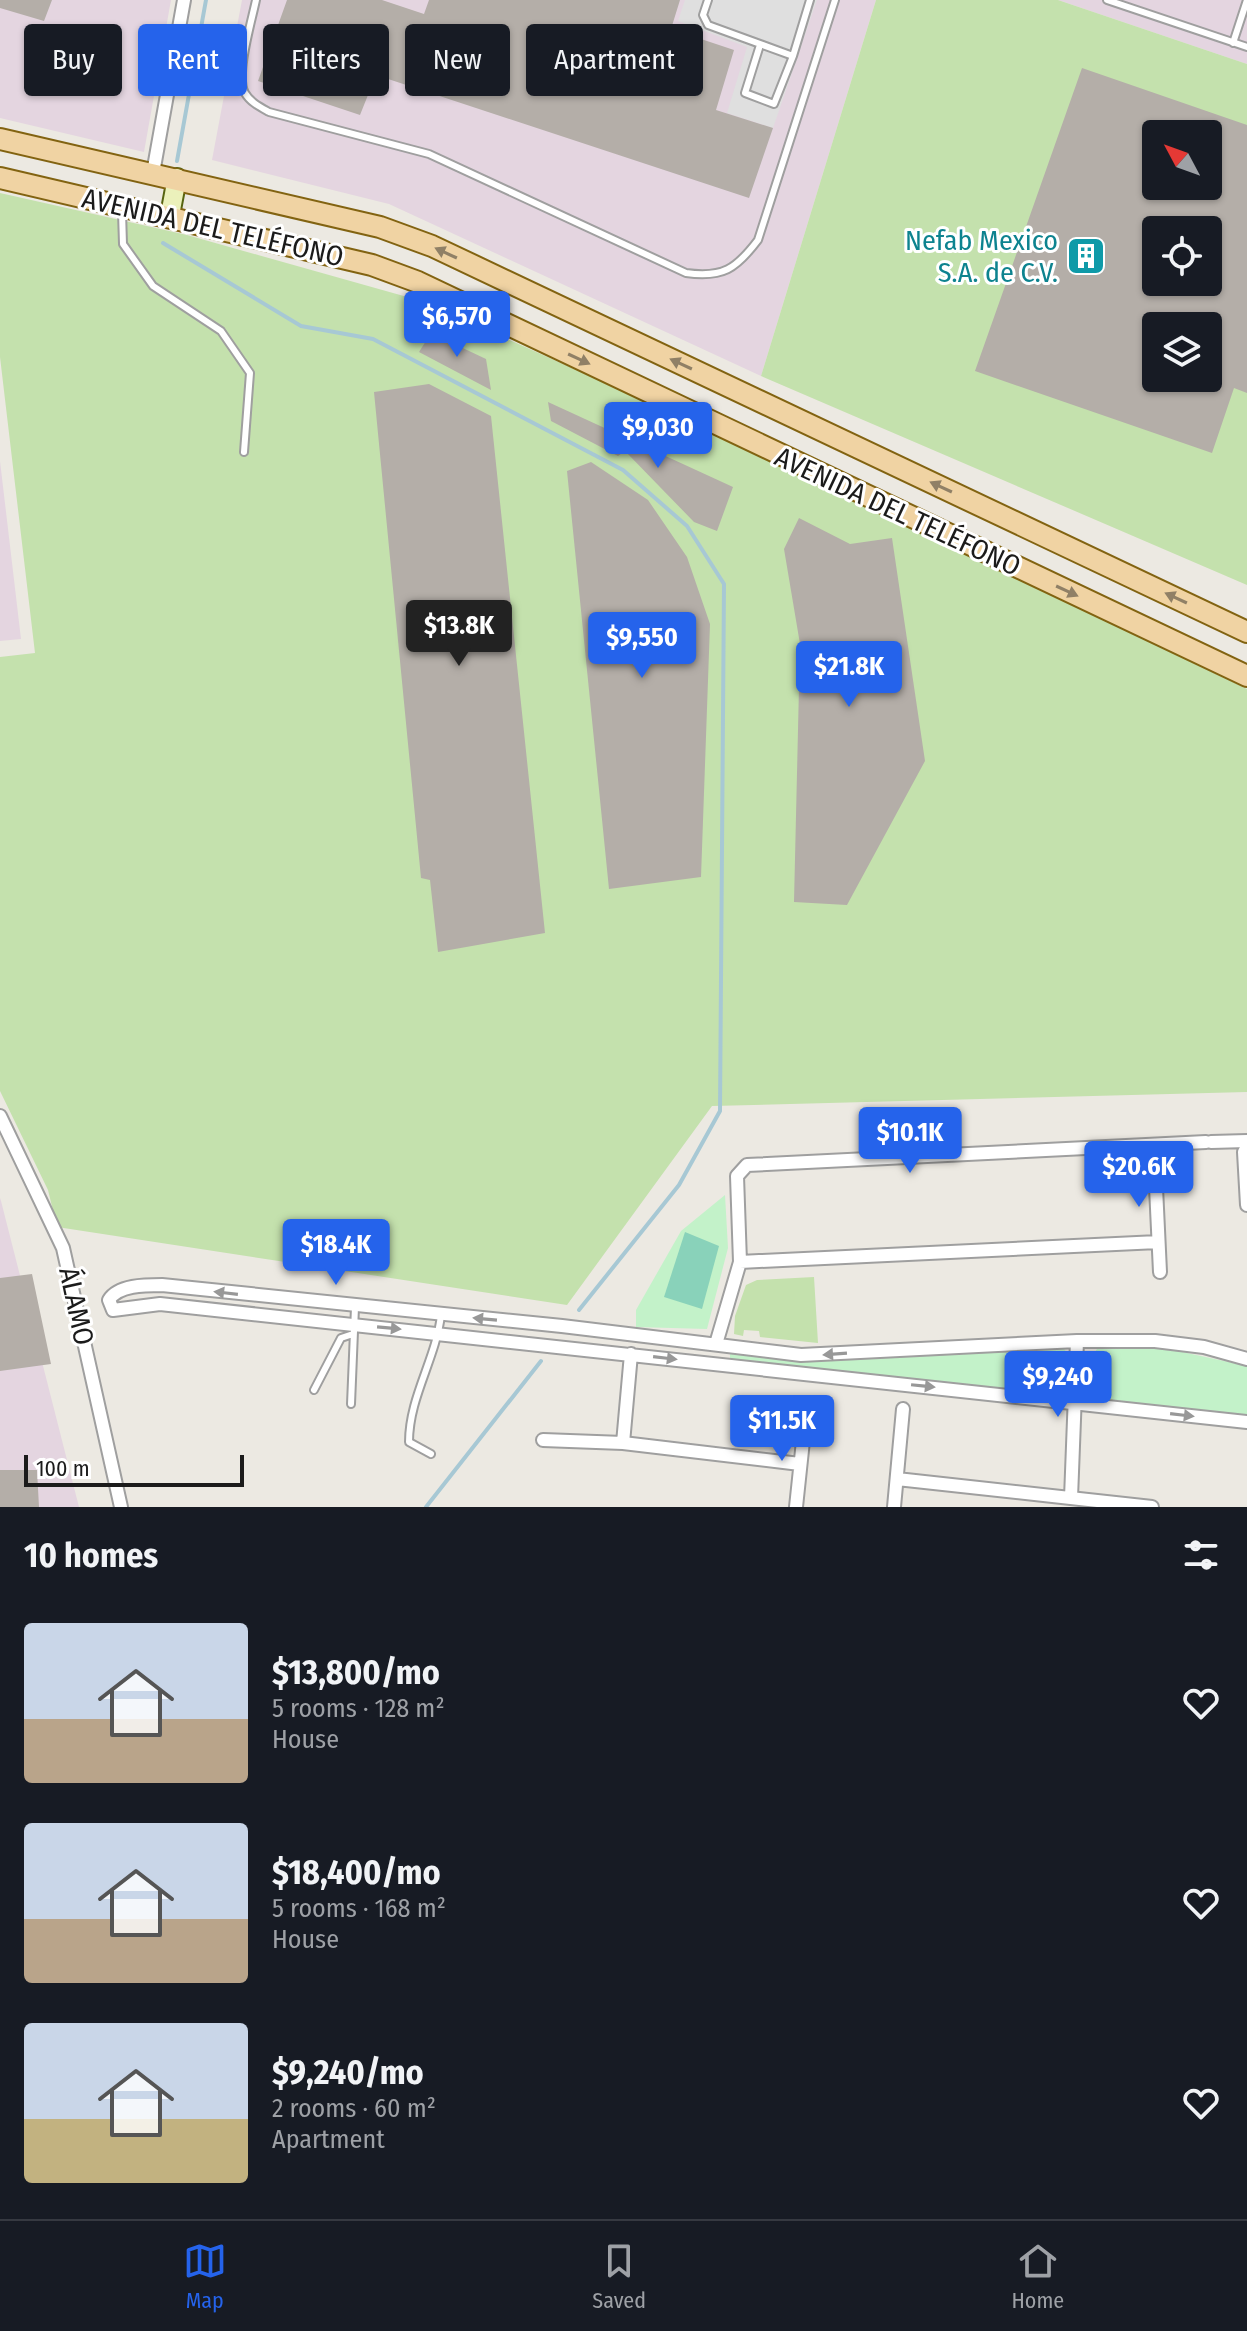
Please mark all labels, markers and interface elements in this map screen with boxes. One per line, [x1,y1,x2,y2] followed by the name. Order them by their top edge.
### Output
[24,24,122,96] chip: Buy
[138,24,247,96] chip: Rent
[263,24,389,96] chip: Filters
[405,24,510,96] chip: New
[526,24,703,96] chip: Apartment
[1142,120,1222,200] north arrow
[1142,120,1222,392] map controls
[79,181,347,274] street label: AVENIDA DEL TELÉFONO
[1142,216,1222,296] button: locate
[905,224,1058,289] place label: Nefab Mexico S.A. de C.V.
[1065,235,1107,277] building icon: Nefab Mexico S.A. de C.V.
[434,246,458,260] one-way arrow
[392,291,522,359] pin: $6,570
[422,301,492,332] text: $6,570
[1142,312,1222,392] button: layers
[568,352,591,366] one-way arrow
[669,357,693,371] one-way arrow
[593,402,723,470] pin: $9,030
[622,412,694,443] text: $9,030
[770,440,1026,583] street label: AVENIDA DEL TELÉFONO
[930,480,953,494] one-way arrow
[1056,584,1079,598] one-way arrow
[1165,591,1188,605] one-way arrow
[394,600,524,668] pin: $13.8K
[424,610,494,641] text: $13.8K
[577,612,707,680] pin: $9,550
[606,622,678,653] text: $9,550
[784,641,914,709] pin: $21.8K
[814,651,884,682] text: $21.8K
[845,1107,975,1175] pin: $10.1K
[877,1117,943,1148] text: $10.1K
[1074,1141,1204,1209] pin: $20.6K
[1102,1151,1176,1182] text: $20.6K
[271,1219,401,1287] pin: $18.4K
[301,1229,371,1260] text: $18.4K
[52,1264,101,1348] street label: ÁLAMO
[213,1286,238,1299] one-way arrow
[472,1312,497,1325] one-way arrow
[377,1322,402,1335] one-way arrow
[822,1348,847,1361] one-way arrow
[993,1351,1123,1419] pin: $9,240
[653,1352,678,1365] one-way arrow
[1023,1361,1093,1392] text: $9,240
[911,1379,936,1392] one-way arrow
[717,1395,847,1463] pin: $11.5K
[748,1405,816,1436] text: $11.5K
[1169,1408,1194,1421] one-way arrow
[24,1451,244,1487] scale bar
[36,1455,90,1482] text: 100 m
[1179,1533,1223,1577] icon: filters
[24,1535,158,1576] text: 10 homes
[272,1652,440,1693] text: $13,800/mo
[88,1655,184,1751] icon: home
[1179,1681,1223,1725] icon: heart
[272,1693,445,1724] text: 5 rooms · 128 m²
[272,1724,339,1755] text: House
[272,1852,441,1893] text: $18,400/mo
[88,1855,184,1951] icon: home
[1179,1881,1223,1925] icon: heart
[272,1893,446,1924] text: 5 rooms · 168 m²
[272,1924,339,1955] text: House
[272,2052,424,2093] text: $9,240/mo
[88,2055,184,2151] icon: home
[1179,2081,1223,2125] icon: heart
[272,2093,436,2124] text: 2 rooms · 60 m²
[272,2124,385,2155] text: Apartment
[183,2239,227,2314] tab: Map
[592,2239,646,2314] tab: Saved
[1012,2239,1064,2314] tab: Home

